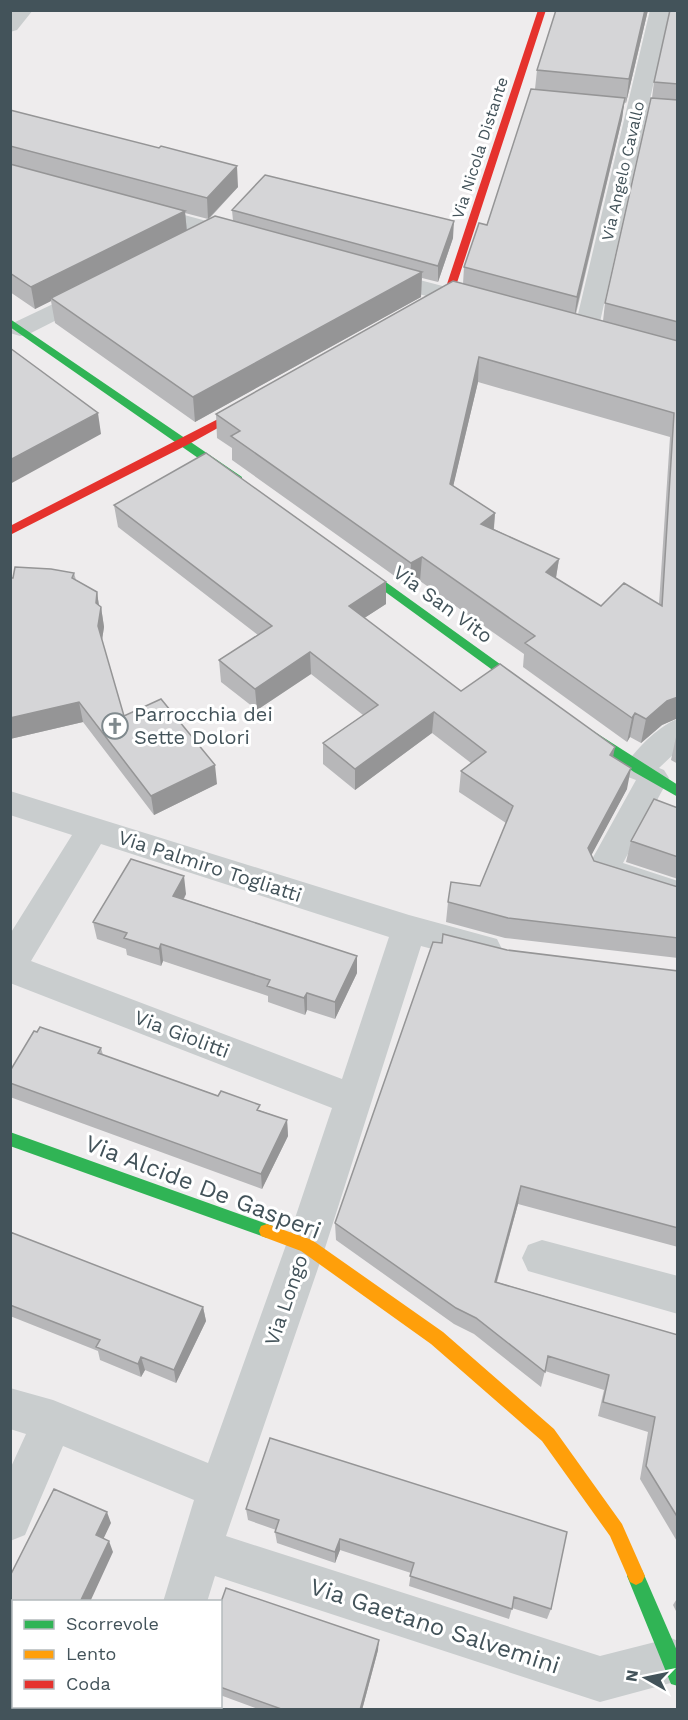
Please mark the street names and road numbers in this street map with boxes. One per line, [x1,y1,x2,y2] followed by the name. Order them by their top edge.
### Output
[448,75,512,221] street label: Via Nicola Distante
[598,99,648,243] street label: Via Angelo Cavallo
[389,560,497,648] street label: Via San Vito
[115,825,305,907] street label: Via Palmiro Togliatti
[131,1005,233,1063] street label: Via Giolitti
[81,1129,325,1245] street label: Via Alcide De Gasperi
[259,1251,313,1349] street label: Via Longo
[307,1572,563,1680] street label: Via Gaetano Salvemini

